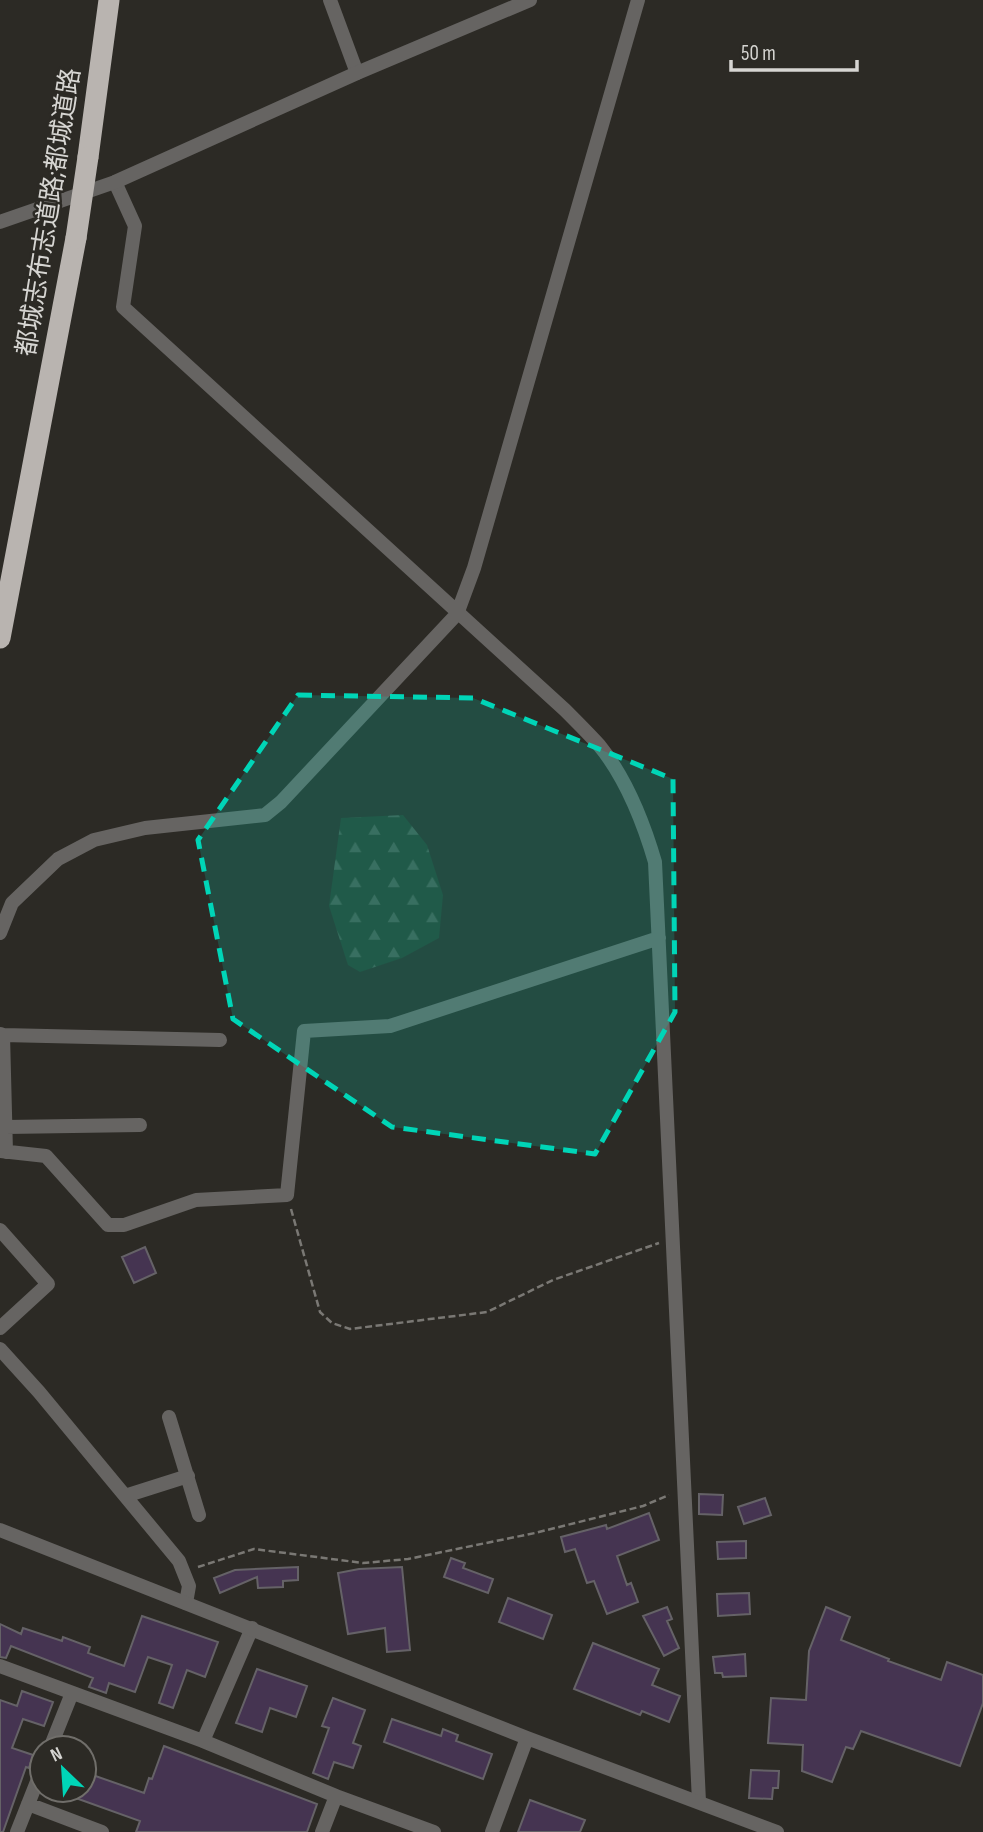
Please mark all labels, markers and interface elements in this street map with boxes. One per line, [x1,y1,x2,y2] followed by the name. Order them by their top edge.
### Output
[731,28,857,72] scale bar
[741,41,776,66] text: 50 m
[11,66,88,358] street label: 都城志布志道路;都城道路
[28,1734,98,1804] north arrow
[47,1742,66,1768] text: N

